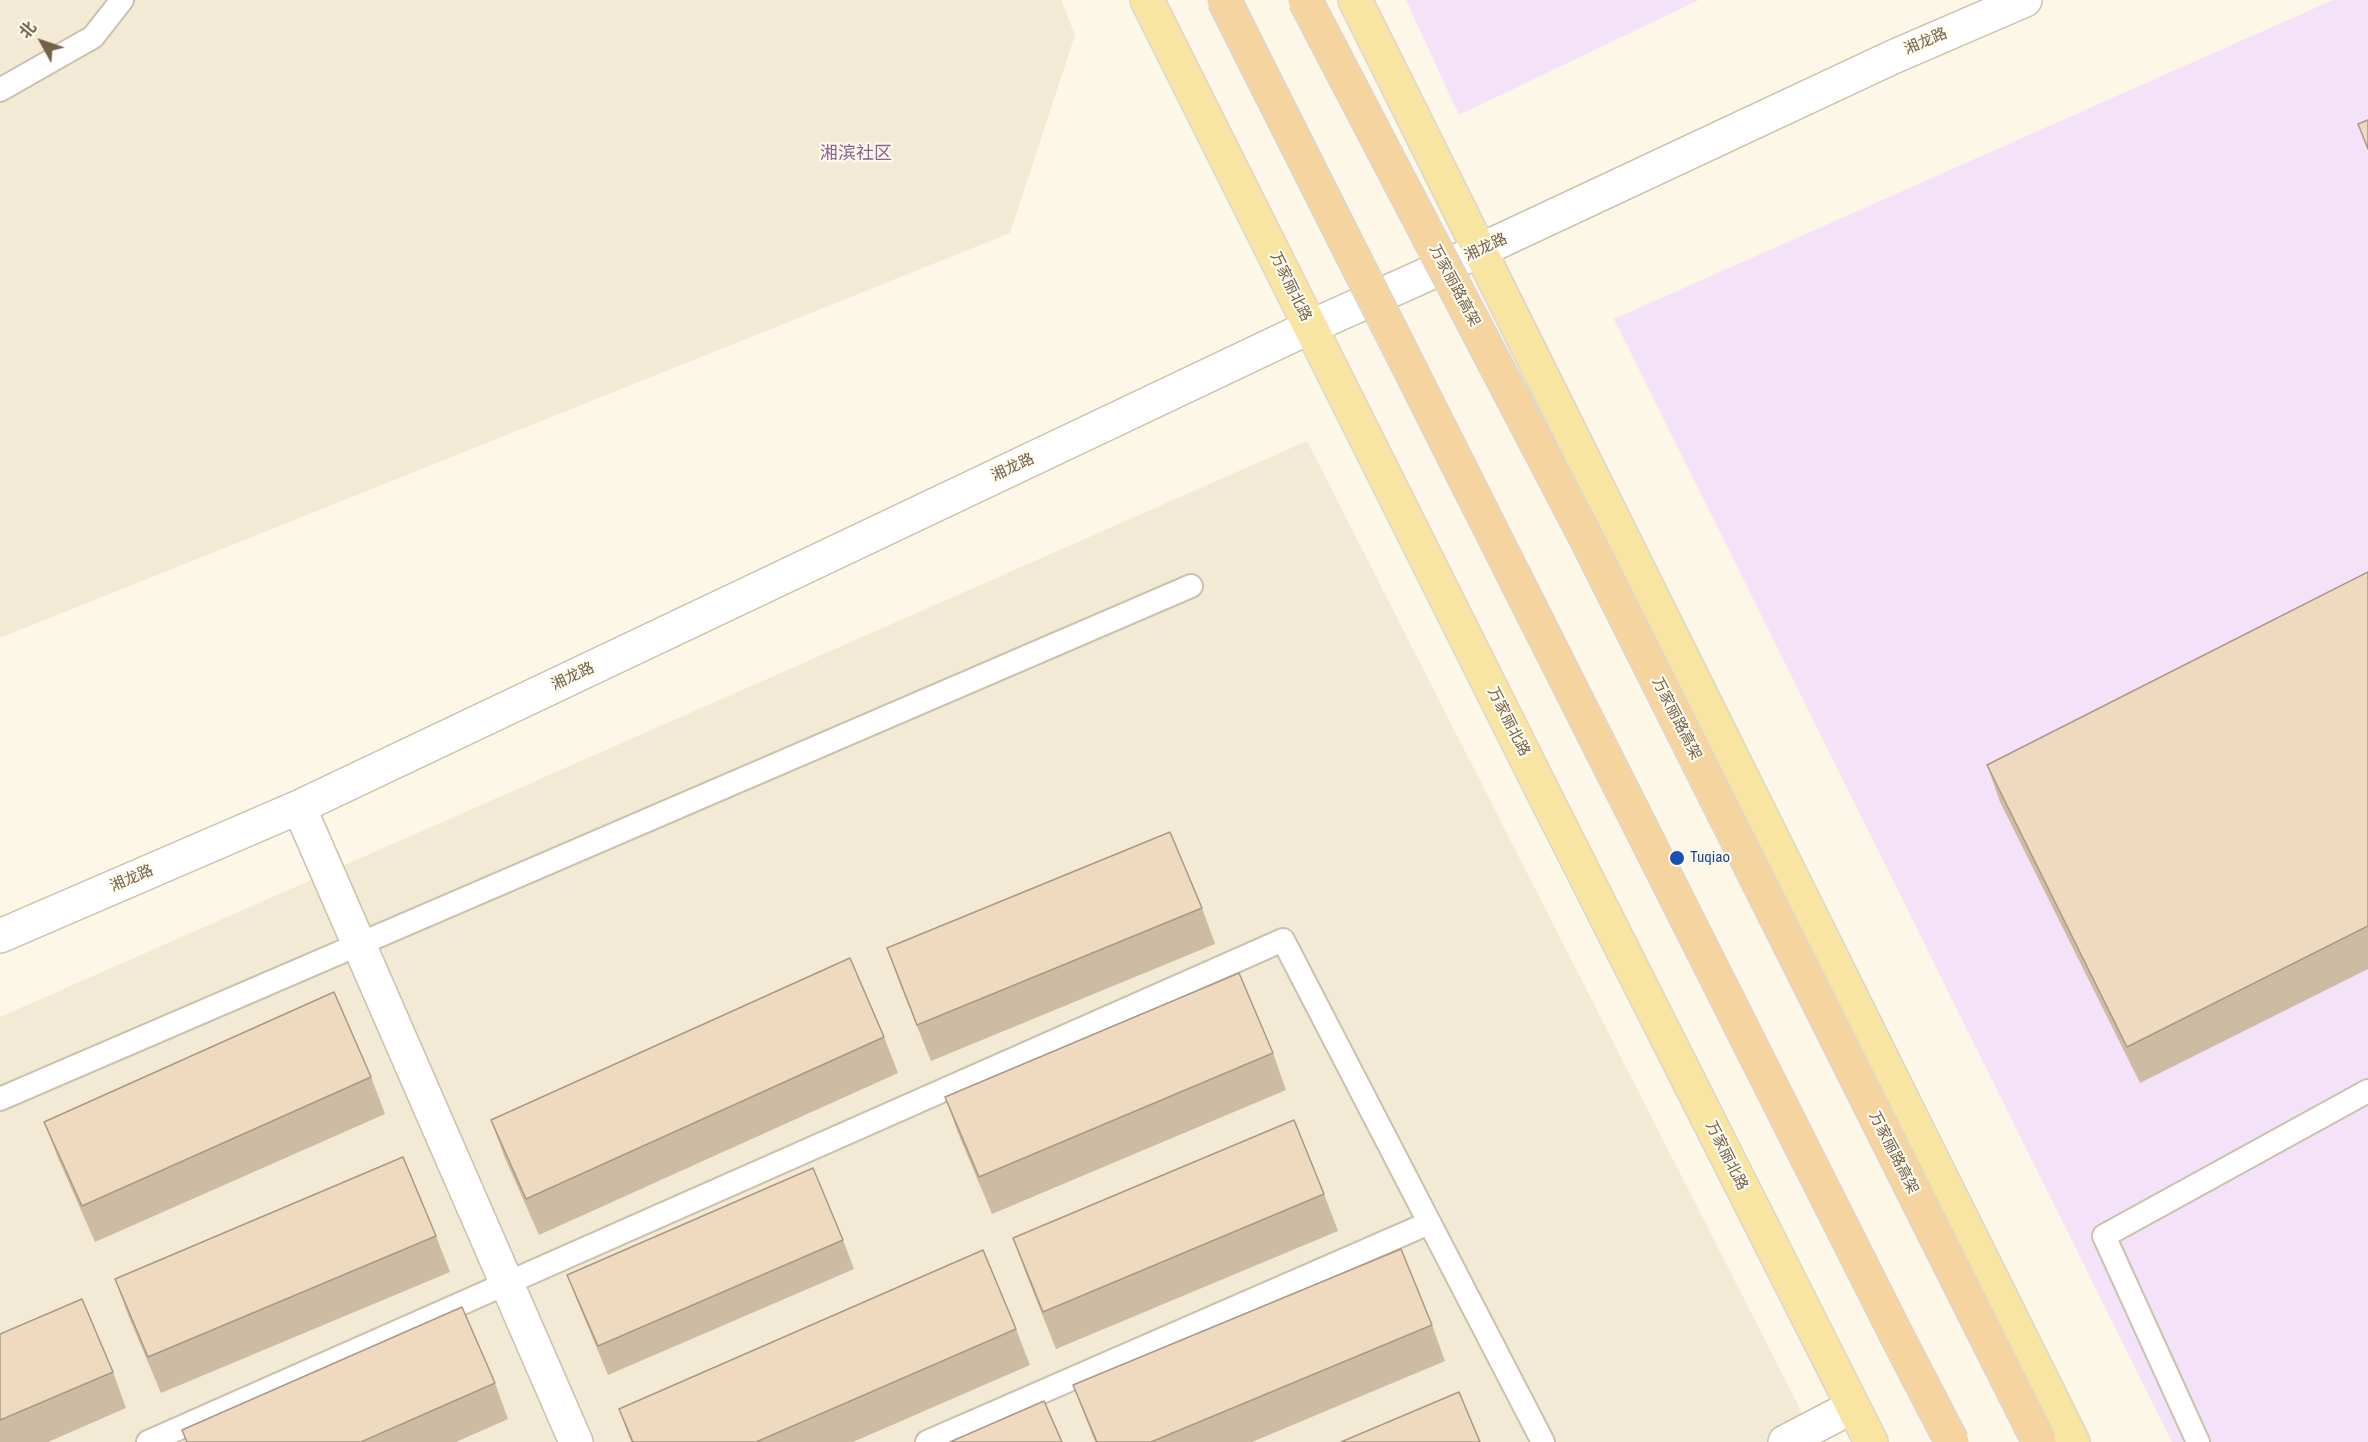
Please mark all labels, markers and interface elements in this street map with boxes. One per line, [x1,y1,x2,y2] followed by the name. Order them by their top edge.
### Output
[12,12,72,72] north arrow
[15,18,40,42] text: 北
[1902,25,1950,59] street label: 湘龙路
[820,143,892,165] district label: 湘滨社区
[1462,230,1510,266] street label: 湘龙路
[1425,242,1483,330] street label: 万家丽路高架
[1265,249,1315,325] street label: 万家丽北路
[989,450,1037,486] street label: 湘龙路
[549,659,597,695] street label: 湘龙路
[1648,675,1704,763] street label: 万家丽路高架
[1483,685,1533,759] street label: 万家丽北路
[1668,849,1686,867] marker: Tuqiao
[1690,849,1730,867] place label: Tuqiao
[108,862,156,896] street label: 湘龙路
[1865,1109,1921,1197] street label: 万家丽路高架
[1701,1119,1751,1193] street label: 万家丽北路

